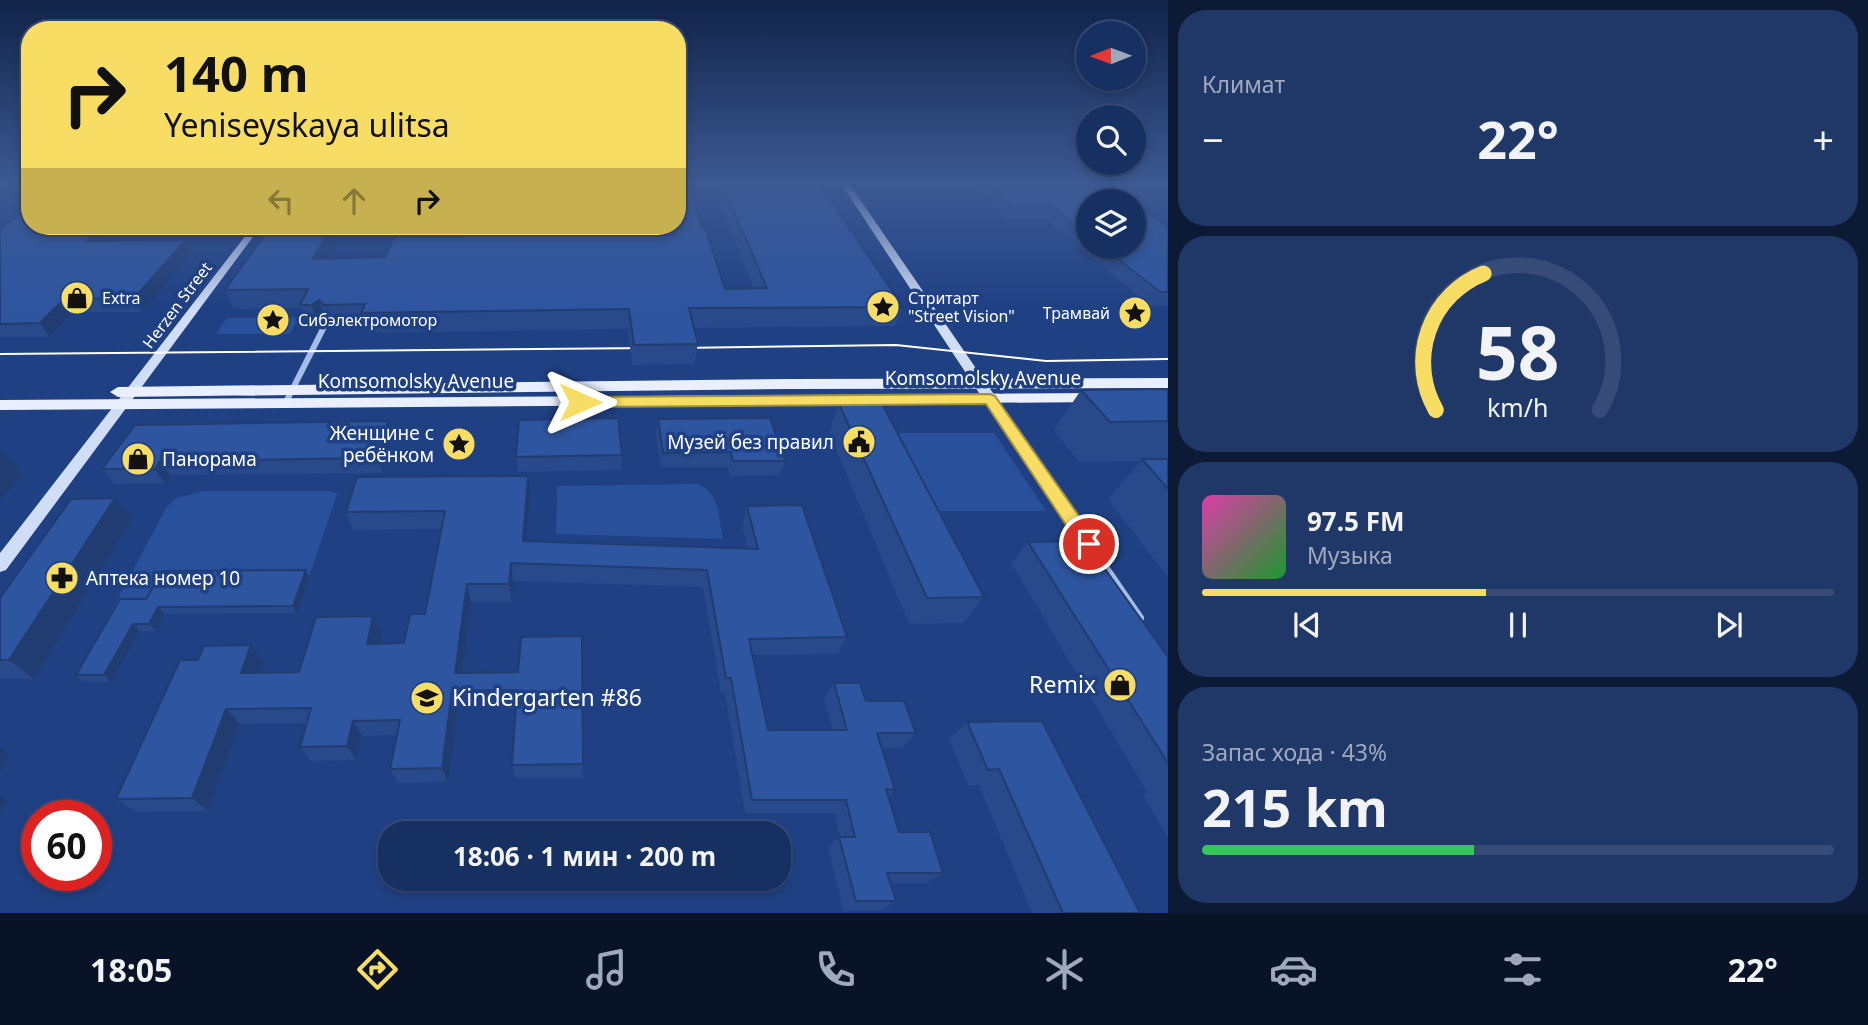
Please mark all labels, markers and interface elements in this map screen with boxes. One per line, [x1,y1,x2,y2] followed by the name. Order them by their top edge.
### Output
[1076,21,1146,91] north arrow
[1076,21,1146,259] map controls
[164,40,309,106] text: 140 m
[49,49,140,140] icon: right
[1202,68,1285,100] text: Климат
[164,103,450,146] text: Yeniseyskaya ulitsa
[1477,103,1559,174] text: 22°
[1076,105,1146,175] button: search
[1202,113,1224,165] text: −
[1812,113,1834,165] text: +
[262,182,300,220] icon: left
[335,182,373,220] icon: ahead
[408,182,446,220] icon: right
[1076,189,1146,259] button: layers
[137,257,217,353] street label: Herzen Street
[58,279,96,317] shop icon: Extra
[102,287,140,309] place label: Extra
[908,287,1015,327] place label: Стритарт "Street Vision"
[864,288,902,326] place icon: Стритарт "Street Vision"
[1116,294,1154,332] place icon: Трамвай
[254,301,292,339] place icon: Сибэлектромотор
[1043,302,1110,324] place label: Трамвай
[1476,302,1560,401] text: 58
[298,309,437,331] place label: Сибэлектромотор
[543,365,617,439] position arrow
[885,365,1081,391] street label: Komsomolsky Avenue
[318,368,514,394] street label: Komsomolsky Avenue
[1487,389,1549,423] text: km/h
[330,420,434,468] place label: Женщине с ребёнком
[840,423,878,461] public building icon: Музей без правил
[440,425,478,463] place icon: Женщине с ребёнком
[667,429,834,455] place label: Музей без правил
[119,440,157,478] shop icon: Панорама
[162,446,257,472] place label: Панорама
[1307,503,1404,539] text: 97.5 FM
[1059,514,1119,574] pin
[1070,525,1108,563] icon: arrive
[1307,539,1393,571] text: Музыка
[43,559,81,597] pharmacy icon: Аптека номер 10
[86,565,240,591] place label: Аптека номер 10
[1288,606,1326,644] icon: previous
[1499,606,1537,644] icon: pause
[1710,606,1748,644] icon: next
[1101,666,1139,704] shop icon: Remix
[1029,668,1096,700] place label: Remix
[408,679,446,717] school or university icon: Kindergarten #86
[452,681,642,713] place label: Kindergarten #86
[1202,736,1387,768] text: Запас хода · 43%
[1202,771,1388,842] text: 215 km
[21,800,112,891] speed limit sign: 60
[453,838,716,874] text: 18:06 · 1 мин · 200 m
[353,945,402,994] icon: directions
[582,945,631,994] icon: music
[811,945,860,994] icon: phone
[1040,945,1089,994] icon: climate
[1269,945,1318,994] icon: car
[1498,945,1547,994] icon: filters
[90,948,172,991] text: 18:05
[1728,948,1778,991] text: 22°

